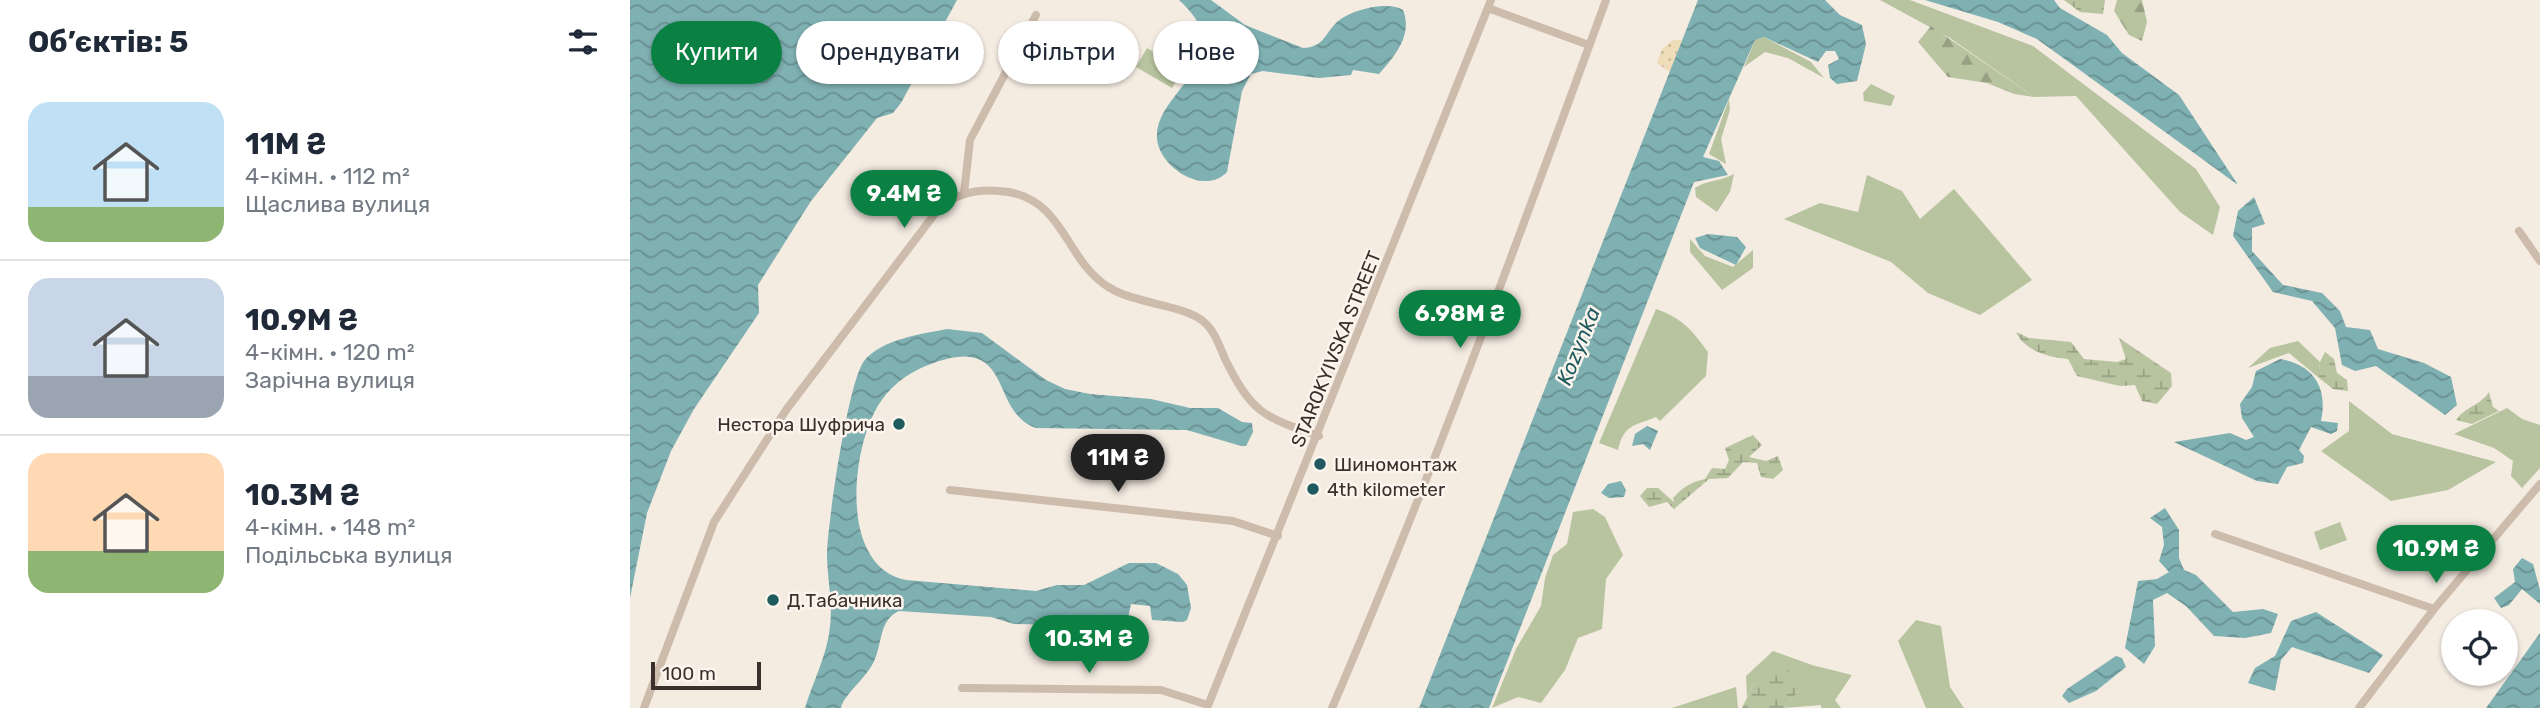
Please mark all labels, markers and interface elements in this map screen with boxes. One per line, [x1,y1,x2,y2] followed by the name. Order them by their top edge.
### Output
[651,21,782,84] chip: Купити
[796,21,984,84] chip: Орендувати
[998,21,1139,84] chip: Фільтри
[1153,21,1259,84] chip: Нове
[564,23,602,61] icon: filters
[28,24,188,60] text: Об’єктів: 5
[245,126,326,162] text: 11M ₴
[84,130,168,214] icon: home
[245,162,410,190] text: 4-кімн. · 112 m²
[847,170,961,230] pin: 9.4M ₴
[866,179,942,207] text: 9.4M ₴
[245,190,430,218] text: Щаслива вулиця
[1286,248,1386,450] street label: STAROKYIVSKA STREET
[1395,290,1525,350] pin: 6.98M ₴
[1415,299,1505,327] text: 6.98M ₴
[245,302,358,338] text: 10.9M ₴
[1551,303,1605,389] water label: Kozynka
[84,306,168,390] icon: home
[245,338,415,366] text: 4-кімн. · 120 m²
[245,366,415,394] text: Зарічна вулиця
[717,413,885,436] place label: Нестора Шуфрича
[891,416,907,432] marker: Нестора Шуфрича
[1069,434,1167,494] pin: 11M ₴
[1087,443,1149,471] text: 11M ₴
[1334,453,1457,476] place label: Шиномонтаж
[1312,456,1328,472] marker: Шиномонтаж
[245,477,360,513] text: 10.3M ₴
[1327,478,1446,501] place label: 4th kilometer
[84,481,168,565] icon: home
[1305,481,1321,497] marker: 4th kilometer
[245,513,415,541] text: 4-кімн. · 148 m²
[2371,526,2501,585] pin: 10.9M ₴
[2393,534,2479,562] text: 10.9M ₴
[245,541,453,569] text: Подільська вулиця
[787,589,903,612] place label: Д.Табачника
[765,592,781,608] marker: Д.Табачника
[2441,609,2518,686] map controls
[2441,609,2518,686] button: locate
[1024,616,1154,675] pin: 10.3M ₴
[1045,624,1133,652] text: 10.3M ₴
[651,659,761,691] scale bar
[662,662,716,685] text: 100 m

